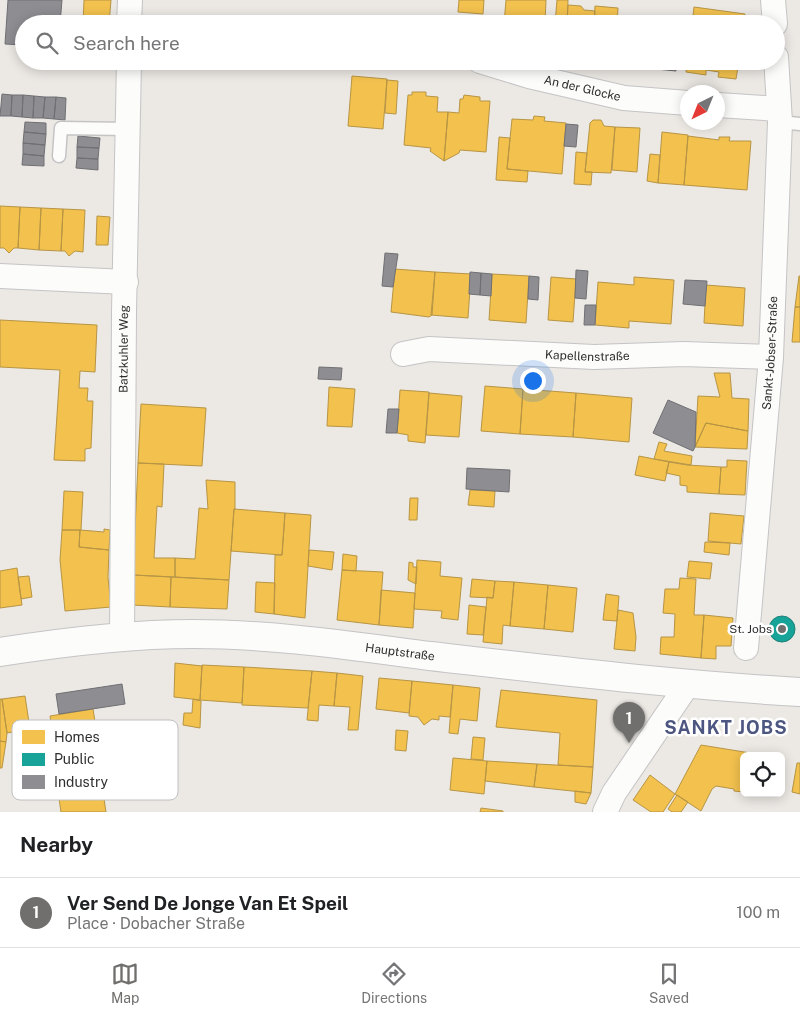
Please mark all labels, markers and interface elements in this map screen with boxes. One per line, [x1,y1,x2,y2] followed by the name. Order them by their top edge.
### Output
[15,15,785,70] search box
[33,29,61,57] icon: search
[73,32,180,54] text: Search here
[543,73,622,104] street label: An der Glocke
[680,85,725,130] north arrow
[759,296,780,411] street label: Sankt-Jobser-Straße
[117,305,131,393] street label: Batzkuhler Weg
[545,348,630,364] street label: Kapellenstraße
[520,368,546,394] your location
[729,622,772,636] place label: St. Jobs
[776,623,788,635] marker: St. Jobs
[364,641,436,664] street label: Hauptstraße
[613,702,645,743] pin: 1
[664,717,788,738] district label: SANKT JOBS
[12,720,178,800] legend
[54,729,100,745] text: Homes
[54,751,95,767] text: Public
[740,752,785,797] map controls
[740,752,785,797] button: locate
[54,774,109,790] text: Industry
[20,832,93,857] text: Nearby
[67,892,348,914] text: Ver Send De Jonge Van Et Speil
[33,903,39,922] text: 1
[736,903,780,922] text: 100 m
[67,914,245,933] text: Place · Dobacher Straße
[111,960,139,1006] tab: Map
[361,960,427,1006] tab: Directions
[649,960,689,1006] tab: Saved

